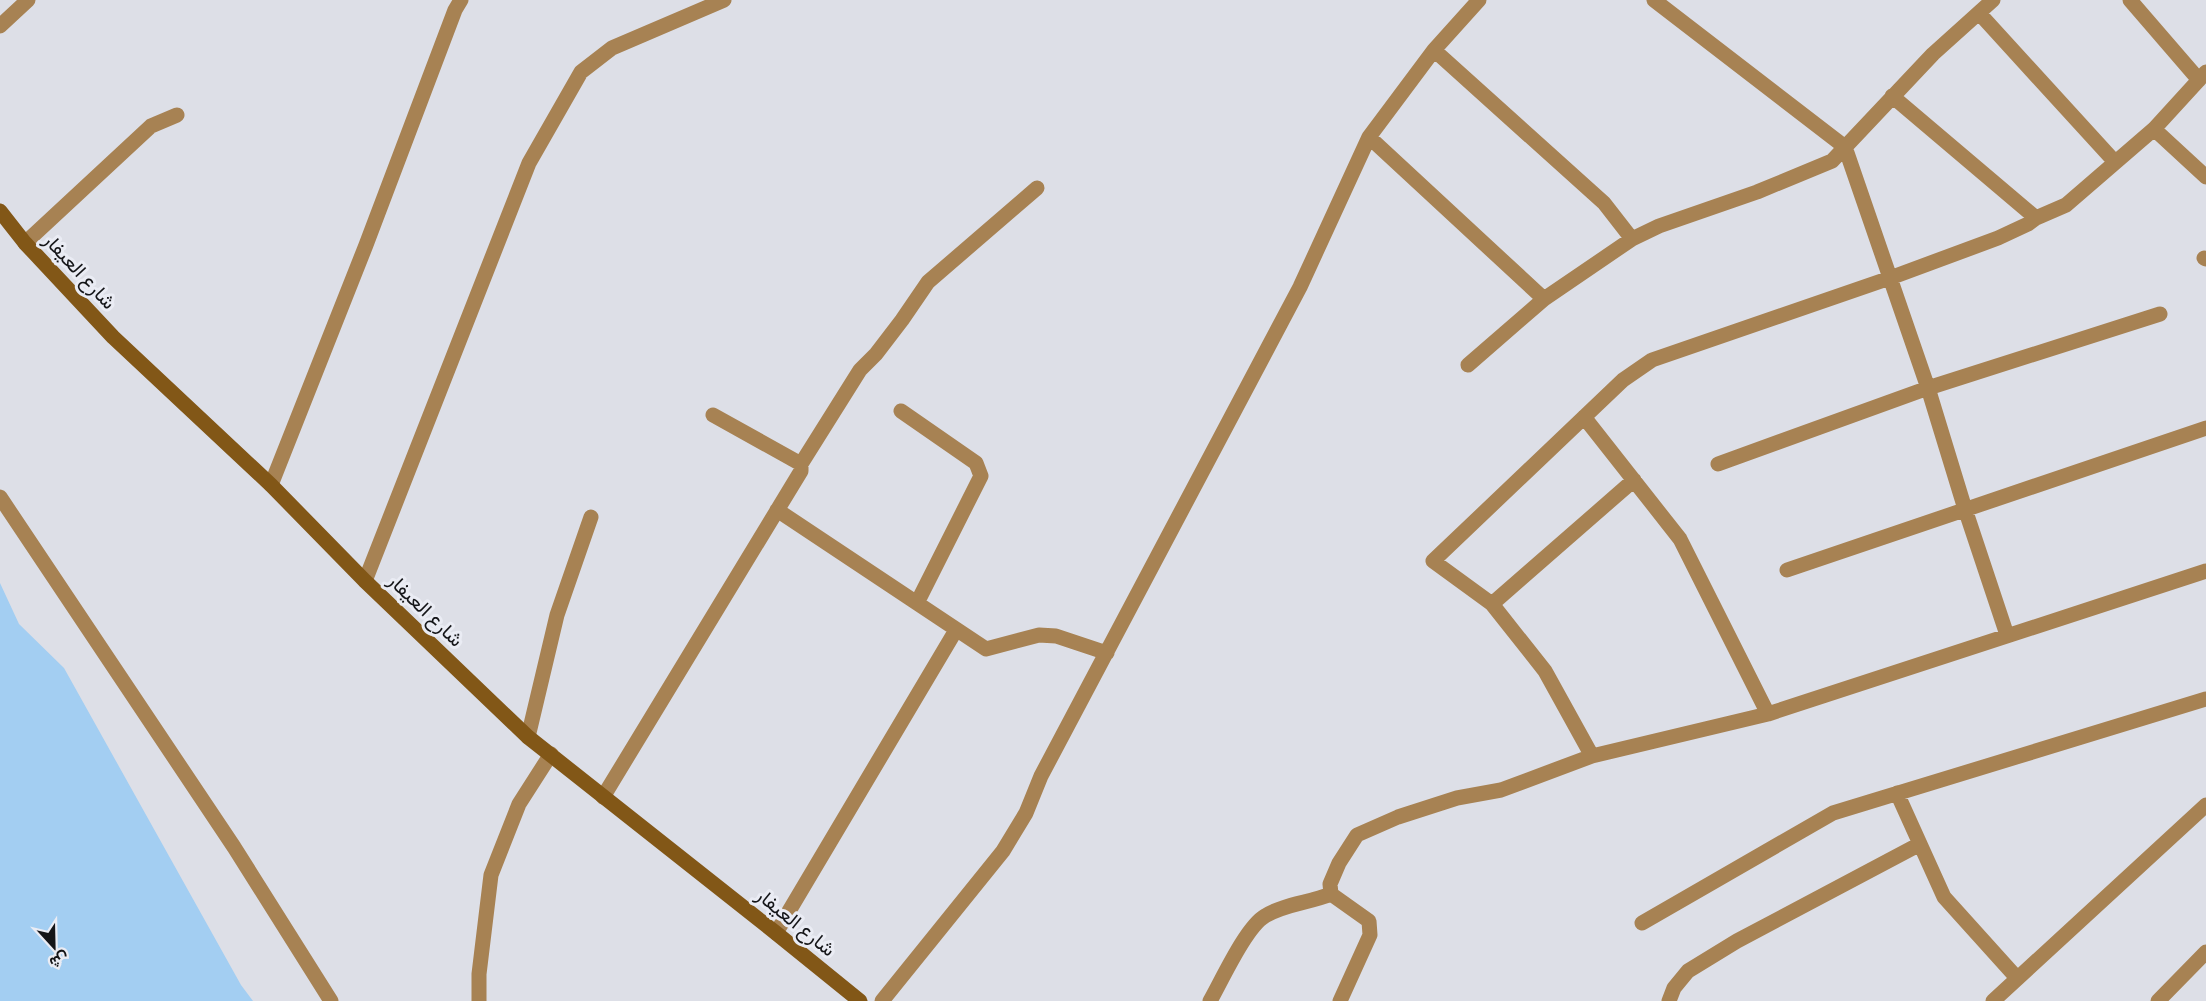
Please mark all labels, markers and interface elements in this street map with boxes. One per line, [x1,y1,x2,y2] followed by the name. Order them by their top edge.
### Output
[37,228,120,315] street label: شارع العيفار
[381,568,468,653] street label: شارع العيفار
[749,883,840,963] street label: شارع العيفار
[24,917,84,977] north arrow
[47,948,72,972] text: ش

